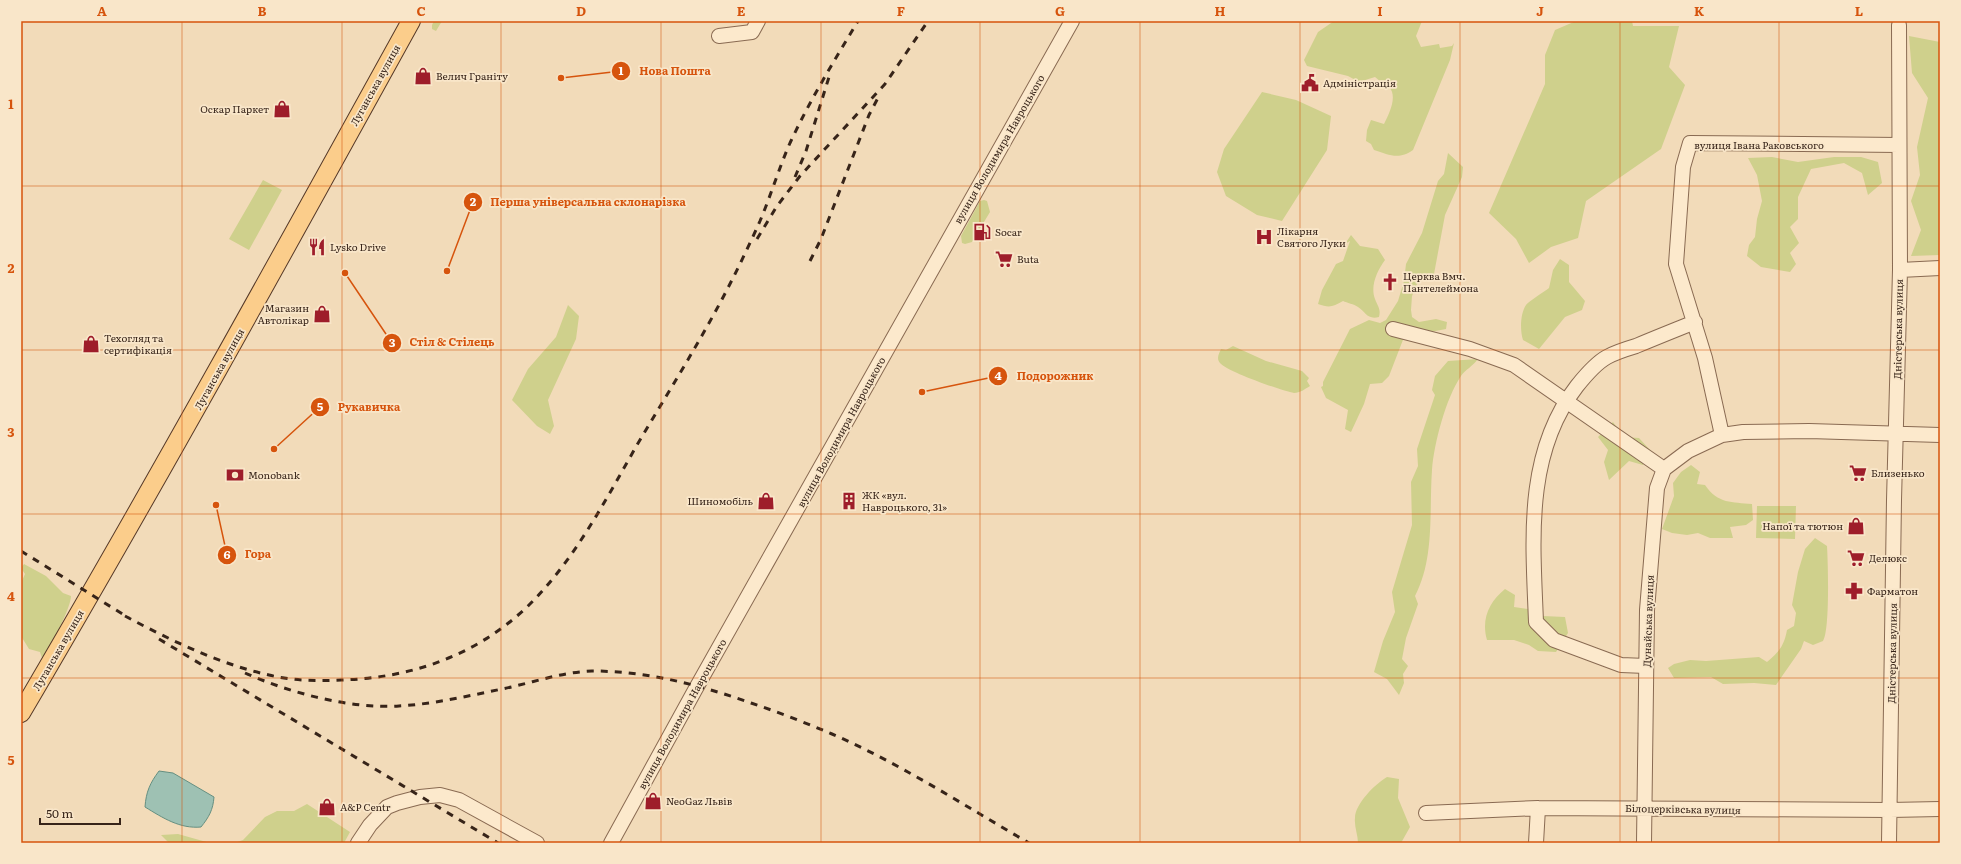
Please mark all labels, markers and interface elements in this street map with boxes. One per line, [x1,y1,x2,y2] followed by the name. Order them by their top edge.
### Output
[97,1,107,20] text: A
[258,1,267,20] text: B
[416,1,426,20] text: C
[576,1,586,20] text: D
[737,1,746,20] text: E
[897,1,905,20] text: F
[1055,1,1065,20] text: G
[1215,1,1226,20] text: H
[1377,1,1383,20] text: I
[1536,1,1544,20] text: J
[1694,1,1705,20] text: K
[1855,1,1863,20] text: L
[346,41,403,128] street label: Луганська вулиця
[611,59,719,82] callout: Нова Пошта
[619,61,624,79] text: 1
[639,62,711,78] text: Нова Пошта
[413,66,433,86] shop icon: Велич Граніту
[436,68,508,83] place label: Велич Граніту
[950,71,1048,226] street label: вулиця Володимира Навроцького
[1300,73,1320,93] public building icon: Адміністрація
[1323,75,1396,90] place label: Адміністрація
[8,94,14,113] text: 1
[272,99,292,119] shop icon: Оскар Паркет
[200,101,269,116] place label: Оскар Паркет
[1694,137,1824,152] street label: вулиця Івана Раковського
[463,190,694,213] callout: Перша універсальна склонарізка
[470,192,477,210] text: 2
[490,193,686,209] text: Перша універсальна склонарізка
[972,222,992,242] fuel station icon: Socar
[1277,223,1346,250] place label: Лікарня Святого Луки
[995,224,1022,239] place label: Socar
[1254,227,1274,247] hospital icon: Лікарня Святого Луки
[307,237,327,257] restaurant icon: Lysko Drive
[330,239,386,254] place label: Lysko Drive
[994,249,1014,269] supermarket icon: Buta
[1017,251,1040,266] place label: Buta
[8,258,15,277] text: 2
[1403,268,1479,295] place label: Церква Вмч. Пантелеймона
[1380,272,1400,292] church icon: Церква Вмч. Пантелеймона
[1889,279,1906,379] street label: Дністерська вулиця
[257,300,309,327] place label: Магазин Автолікар
[312,304,332,324] shop icon: Магазин Автолікар
[190,325,247,412] street label: Луганська вулиця
[104,330,172,357] place label: Техогляд та сертифікація
[382,331,503,354] callout: Стіл & Стілець
[389,333,396,351] text: 3
[409,333,495,349] text: Стіл & Стілець
[81,334,101,354] shop icon: Техогляд та сертифікація
[793,354,888,510] street label: вулиця Володимира Навроцького
[988,364,1101,387] callout: Подорожник
[994,366,1002,384] text: 4
[1017,367,1094,383] text: Подорожник
[310,395,408,418] callout: Рукавичка
[317,397,324,415] text: 5
[338,398,401,414] text: Рукавичка
[7,422,15,441] text: 3
[1848,463,1868,483] supermarket icon: Близенько
[225,465,245,485] bank icon: Monobank
[1871,465,1925,480] place label: Близенько
[248,467,301,482] place label: Monobank
[862,487,947,514] place label: ЖК «вул. Навроцького, 31»
[756,491,776,511] shop icon: Шиномобіль
[839,491,859,511] building icon: ЖК «вул. Навроцького, 31»
[688,493,754,508] place label: Шиномобіль
[1846,516,1866,536] shop icon: Напої та тютюн
[1762,518,1843,533] place label: Напої та тютюн
[217,543,280,566] callout: Гора
[223,545,231,563] text: 6
[245,545,272,561] text: Гора
[1846,548,1866,568] supermarket icon: Делюкс
[1869,550,1907,565] place label: Делюкс
[1638,574,1657,667] street label: Дунайська вулиця
[1844,581,1864,601] pharmacy icon: Фарматон
[1867,583,1918,598] place label: Фарматон
[7,586,15,605] text: 4
[1883,603,1900,703] street label: Дністерська вулиця
[28,607,87,693] street label: Луганська вулиця
[634,636,729,792] street label: вулиця Володимира Навроцького
[7,750,15,769] text: 5
[643,791,663,811] shop icon: NeoGaz Львів
[666,793,733,808] place label: NeoGaz Львів
[317,797,337,817] shop icon: A&P Centr
[340,799,391,814] place label: A&P Centr
[40,800,120,826] scale bar
[1625,800,1741,817] street label: Білоцерківська вулиця
[46,804,73,822] text: 50 m

